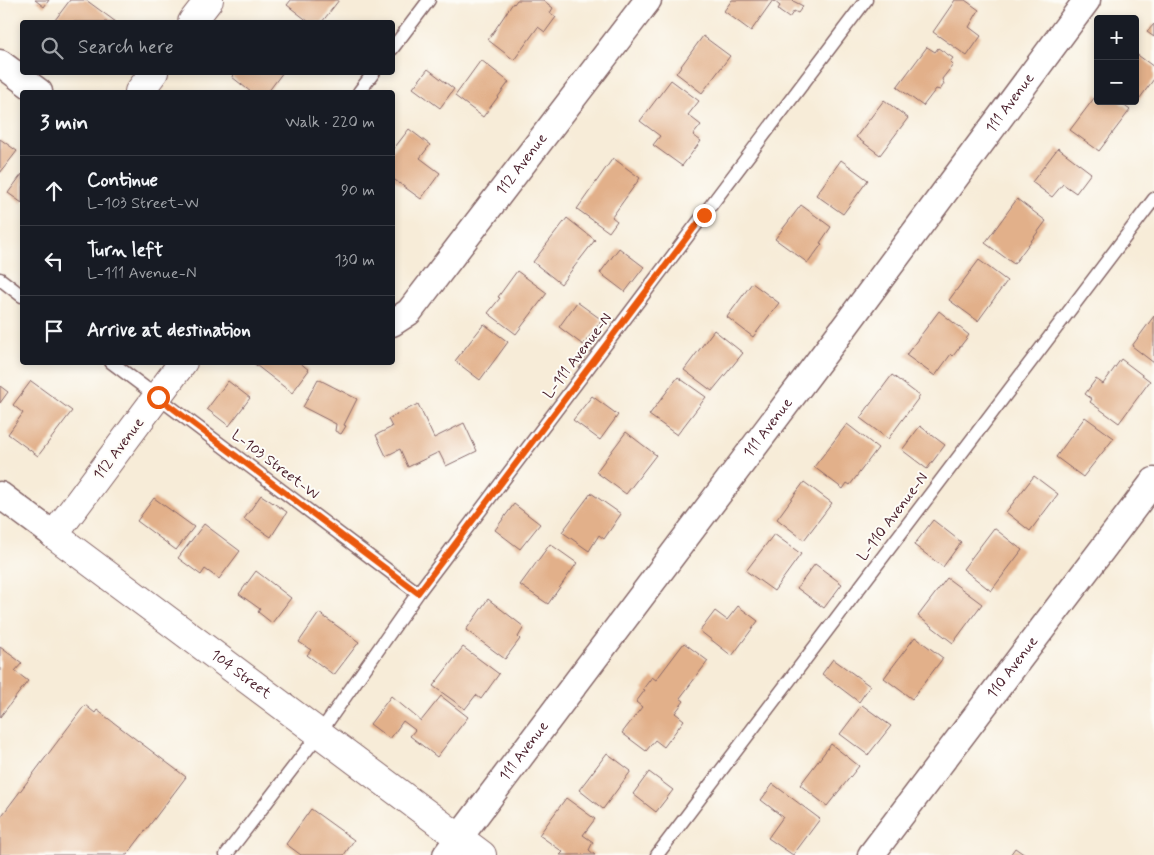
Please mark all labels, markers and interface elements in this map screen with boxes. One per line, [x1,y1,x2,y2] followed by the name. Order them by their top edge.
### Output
[1094,15,1139,105] map controls
[1094,15,1139,60] button: +
[20,20,395,75] search box
[38,34,66,62] icon: search
[78,35,174,60] text: Search here
[1094,60,1139,105] button: −
[981,69,1039,137] street label: 111 Avenue
[40,109,88,137] text: 3 min
[285,112,375,133] text: Walk · 220 m
[492,129,552,200] street label: 112 Avenue
[87,168,158,193] text: Continue
[40,177,68,205] icon: ahead
[341,180,375,201] text: 90 m
[87,193,199,214] text: L-103 Street-W
[693,204,716,227] route end
[87,238,163,263] text: Turn left
[40,247,68,275] icon: left
[334,250,375,271] text: 130 m
[87,263,197,284] text: L-111 Avenue-N
[539,309,617,403] street label: L-111 Avenue-N
[40,317,68,345] icon: arrive
[87,318,251,343] text: Arrive at destination
[147,386,170,409] route start
[739,394,797,462] street label: 111 Avenue
[89,414,149,484] street label: 112 Avenue
[227,426,323,504] street label: L-103 Street-W
[853,469,933,565] street label: L-110 Avenue-N
[983,632,1043,703] street label: 110 Avenue
[206,645,275,704] street label: 104 Street
[495,717,553,785] street label: 111 Avenue

